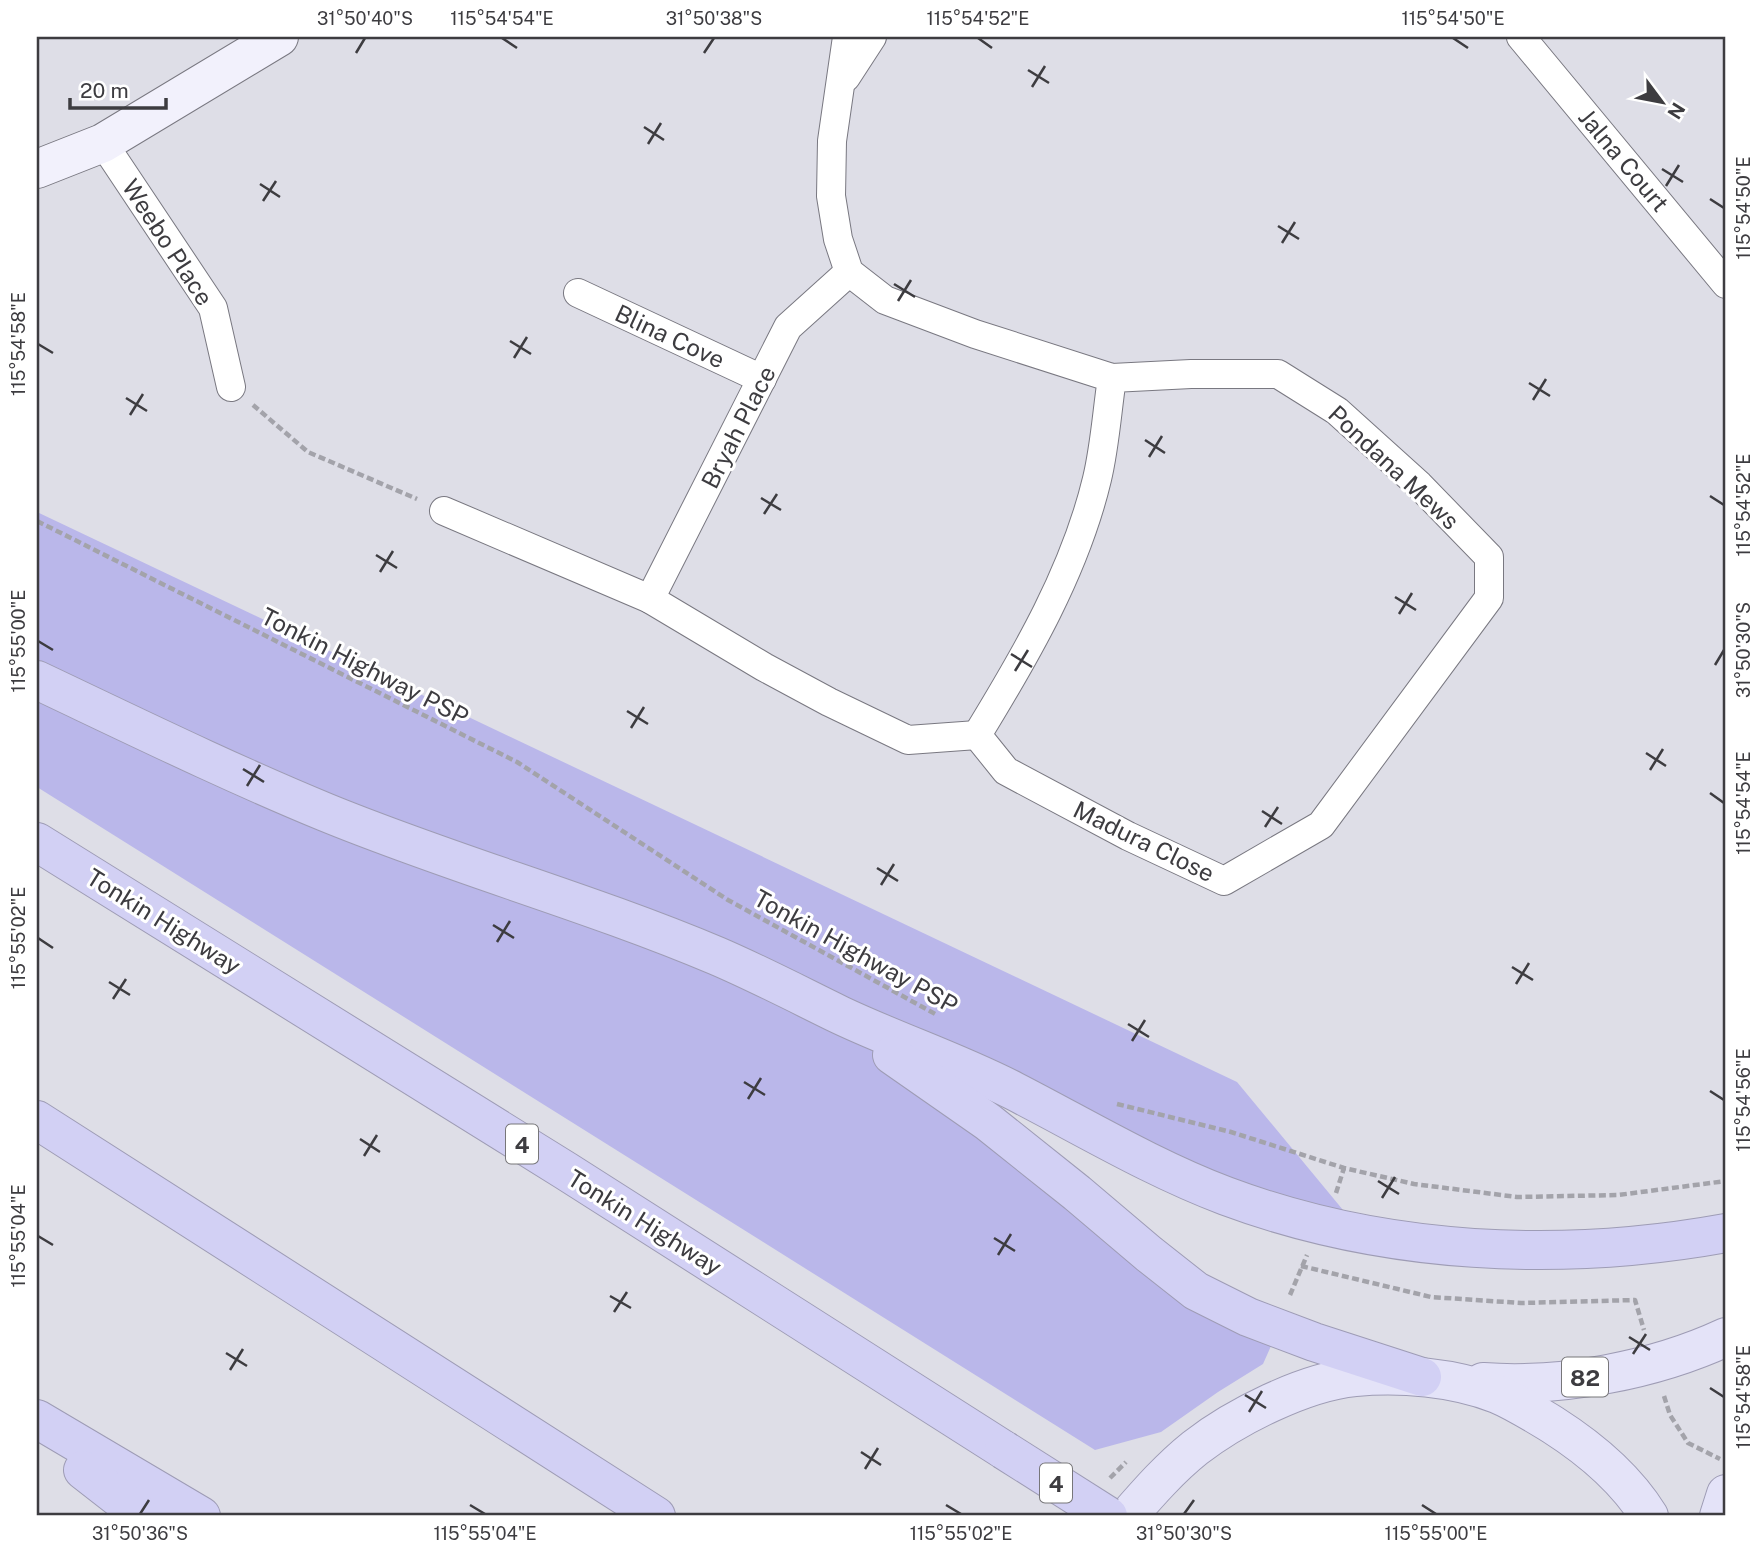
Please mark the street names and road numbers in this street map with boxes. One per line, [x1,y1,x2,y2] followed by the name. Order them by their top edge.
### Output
[1573,103,1675,217] street label: Jalna Court
[117,174,219,310] street label: Weebo Place
[611,298,729,374] street label: Blina Cove
[695,361,781,493] street label: Bryah Place
[1323,399,1465,535] street label: Pondana Mews
[257,602,473,730] street label: Tonkin Highway PSP
[1069,795,1219,887] street label: Madura Close
[82,862,246,980] street label: Tonkin Highway
[749,883,963,1019] street label: Tonkin Highway PSP
[506,1124,538,1163] road number: 4
[563,1163,727,1281] street label: Tonkin Highway
[1562,1358,1608,1396] road number: 82
[1040,1464,1072,1502] road number: 4

